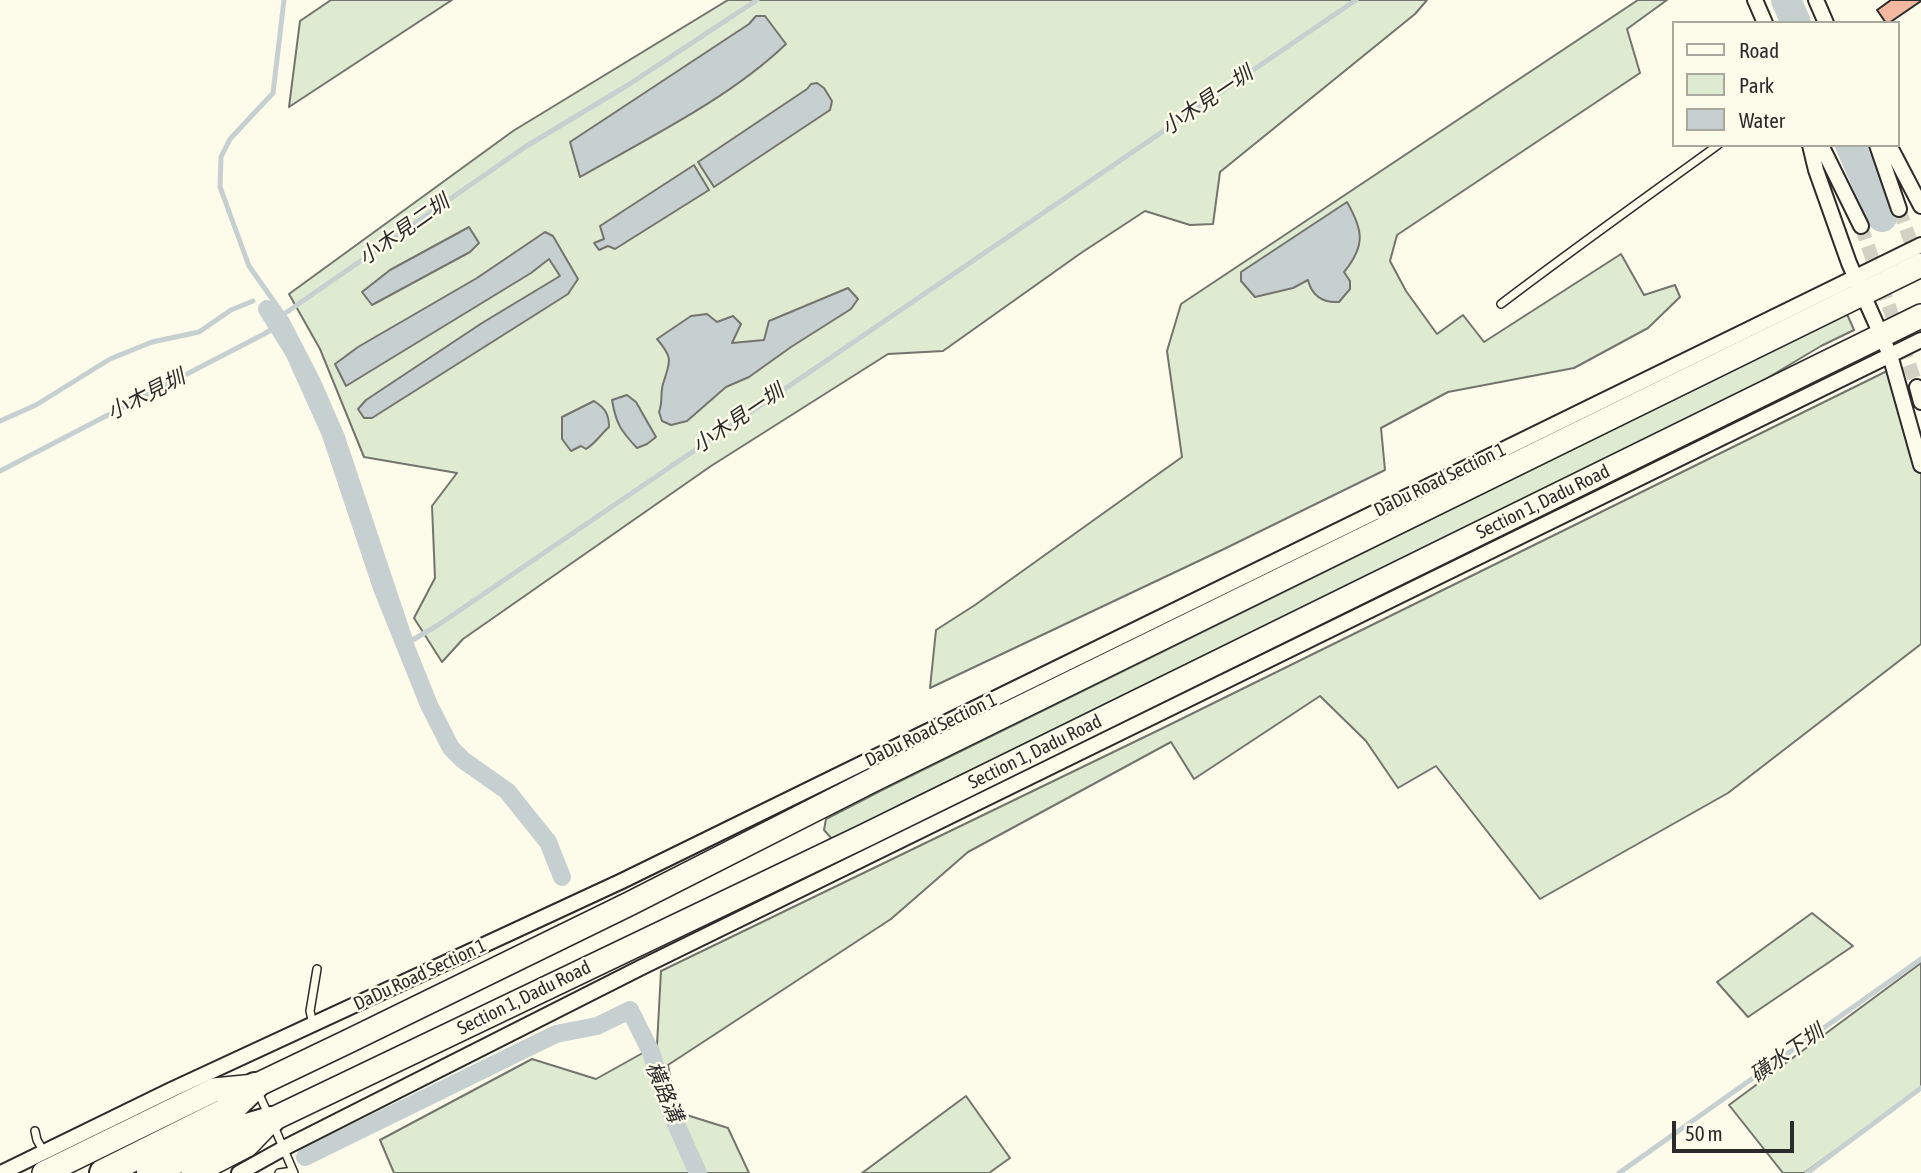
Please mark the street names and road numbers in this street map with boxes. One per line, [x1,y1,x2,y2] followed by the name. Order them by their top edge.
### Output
[1370,438,1510,522] street label: DaDu Road Section 1
[1473,460,1613,544] street label: Section 1, Dadu Road
[861,688,1001,772] street label: DaDu Road Section 1
[965,710,1105,794] street label: Section 1, Dadu Road
[350,934,490,1016] street label: DaDu Road Section 1
[454,956,594,1040] street label: Section 1, Dadu Road

